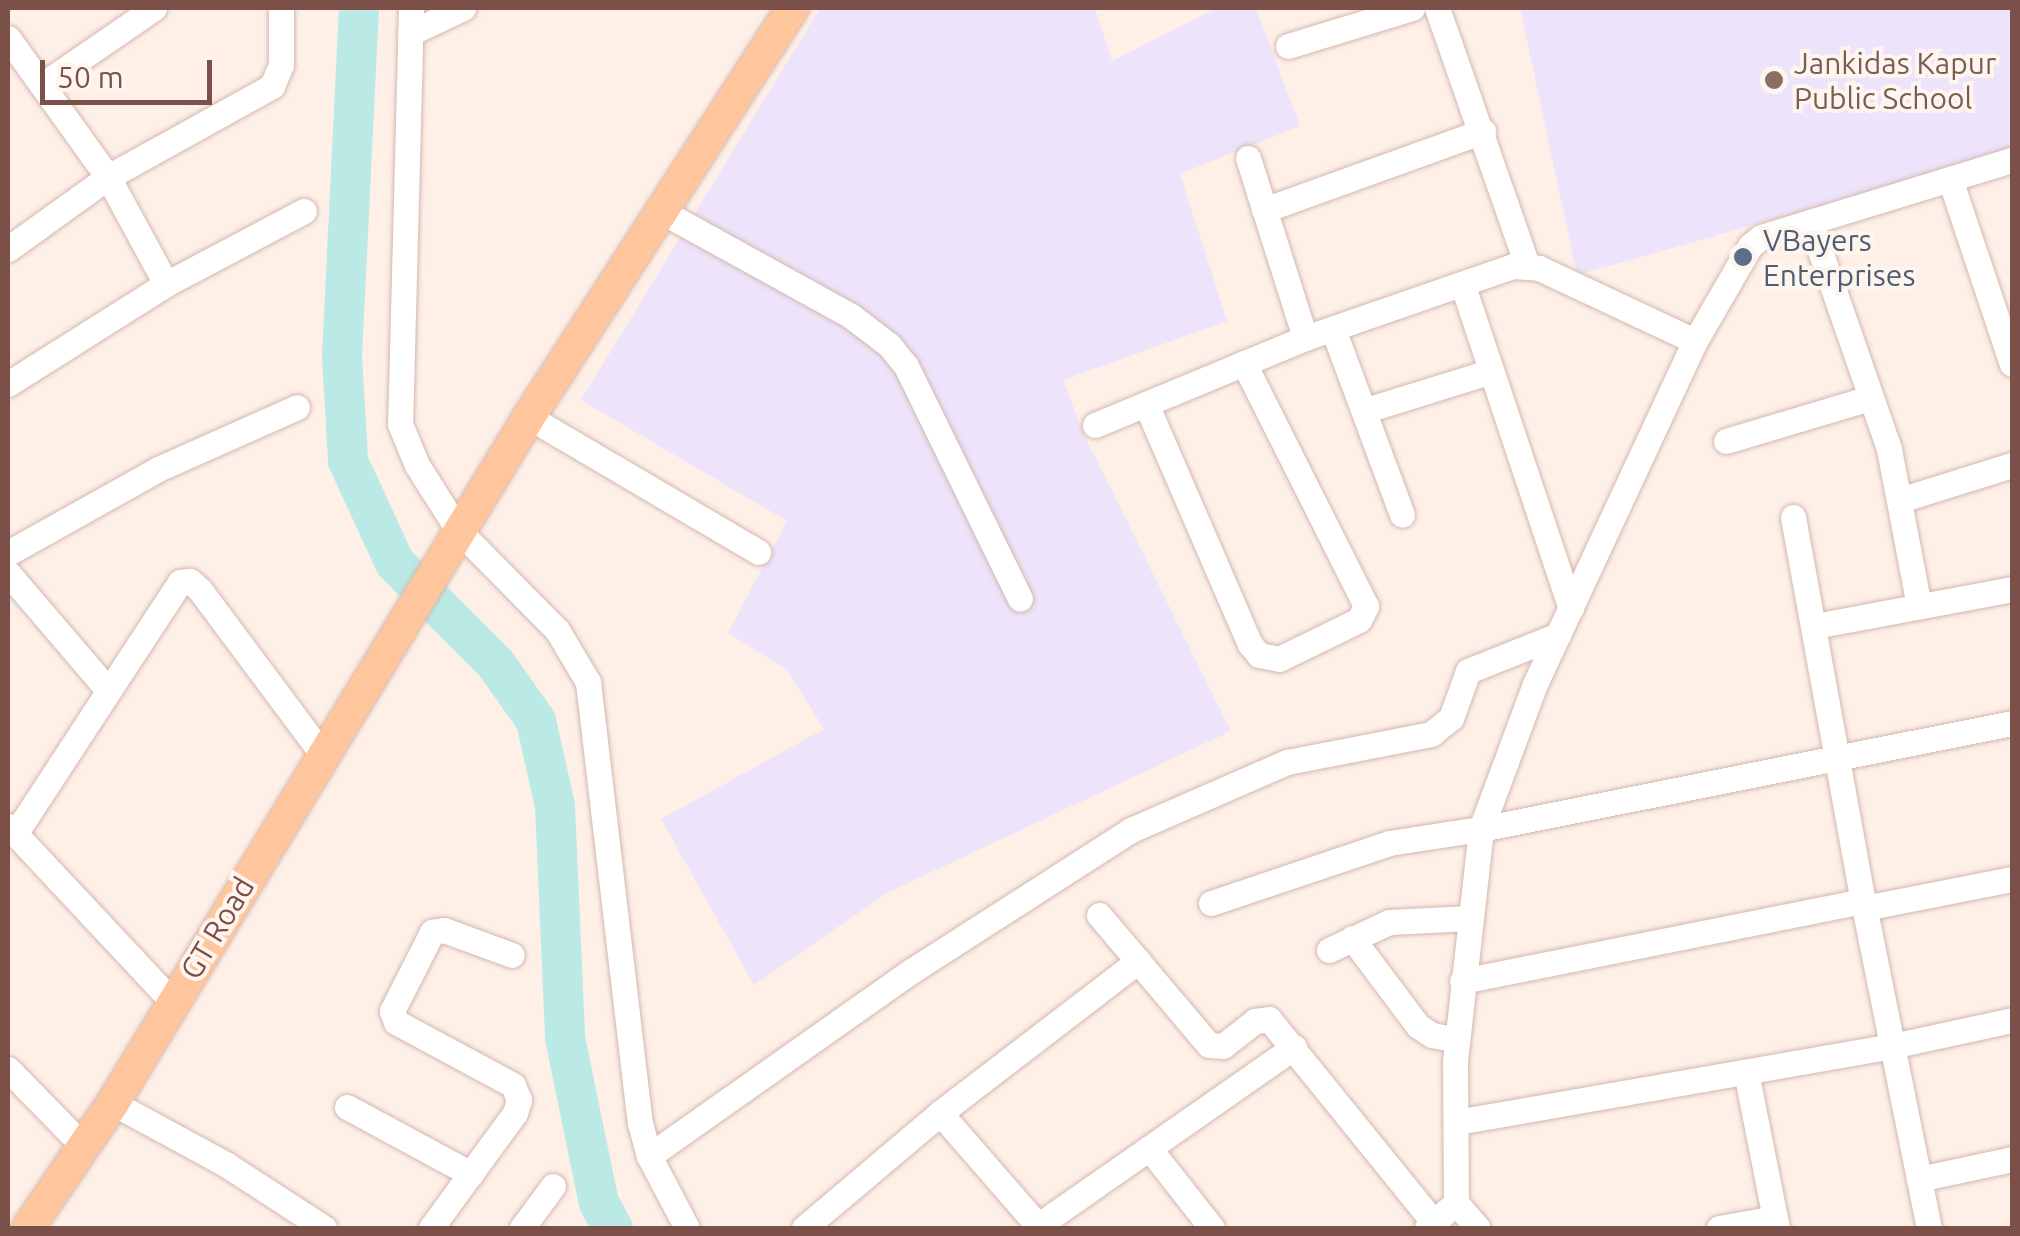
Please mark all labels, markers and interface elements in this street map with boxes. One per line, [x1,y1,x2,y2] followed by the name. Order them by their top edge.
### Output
[45,40,218,102] scale bar
[1794,45,1996,116] place label: Jankidas Kapur Public School
[57,60,124,94] text: 50 m
[1763,69,1785,91] marker: Jankidas Kapur Public School
[1763,222,1915,292] place label: VBayers Enterprises
[1732,246,1754,268] marker: VBayers Enterprises
[173,870,261,986] street label: GT Road

